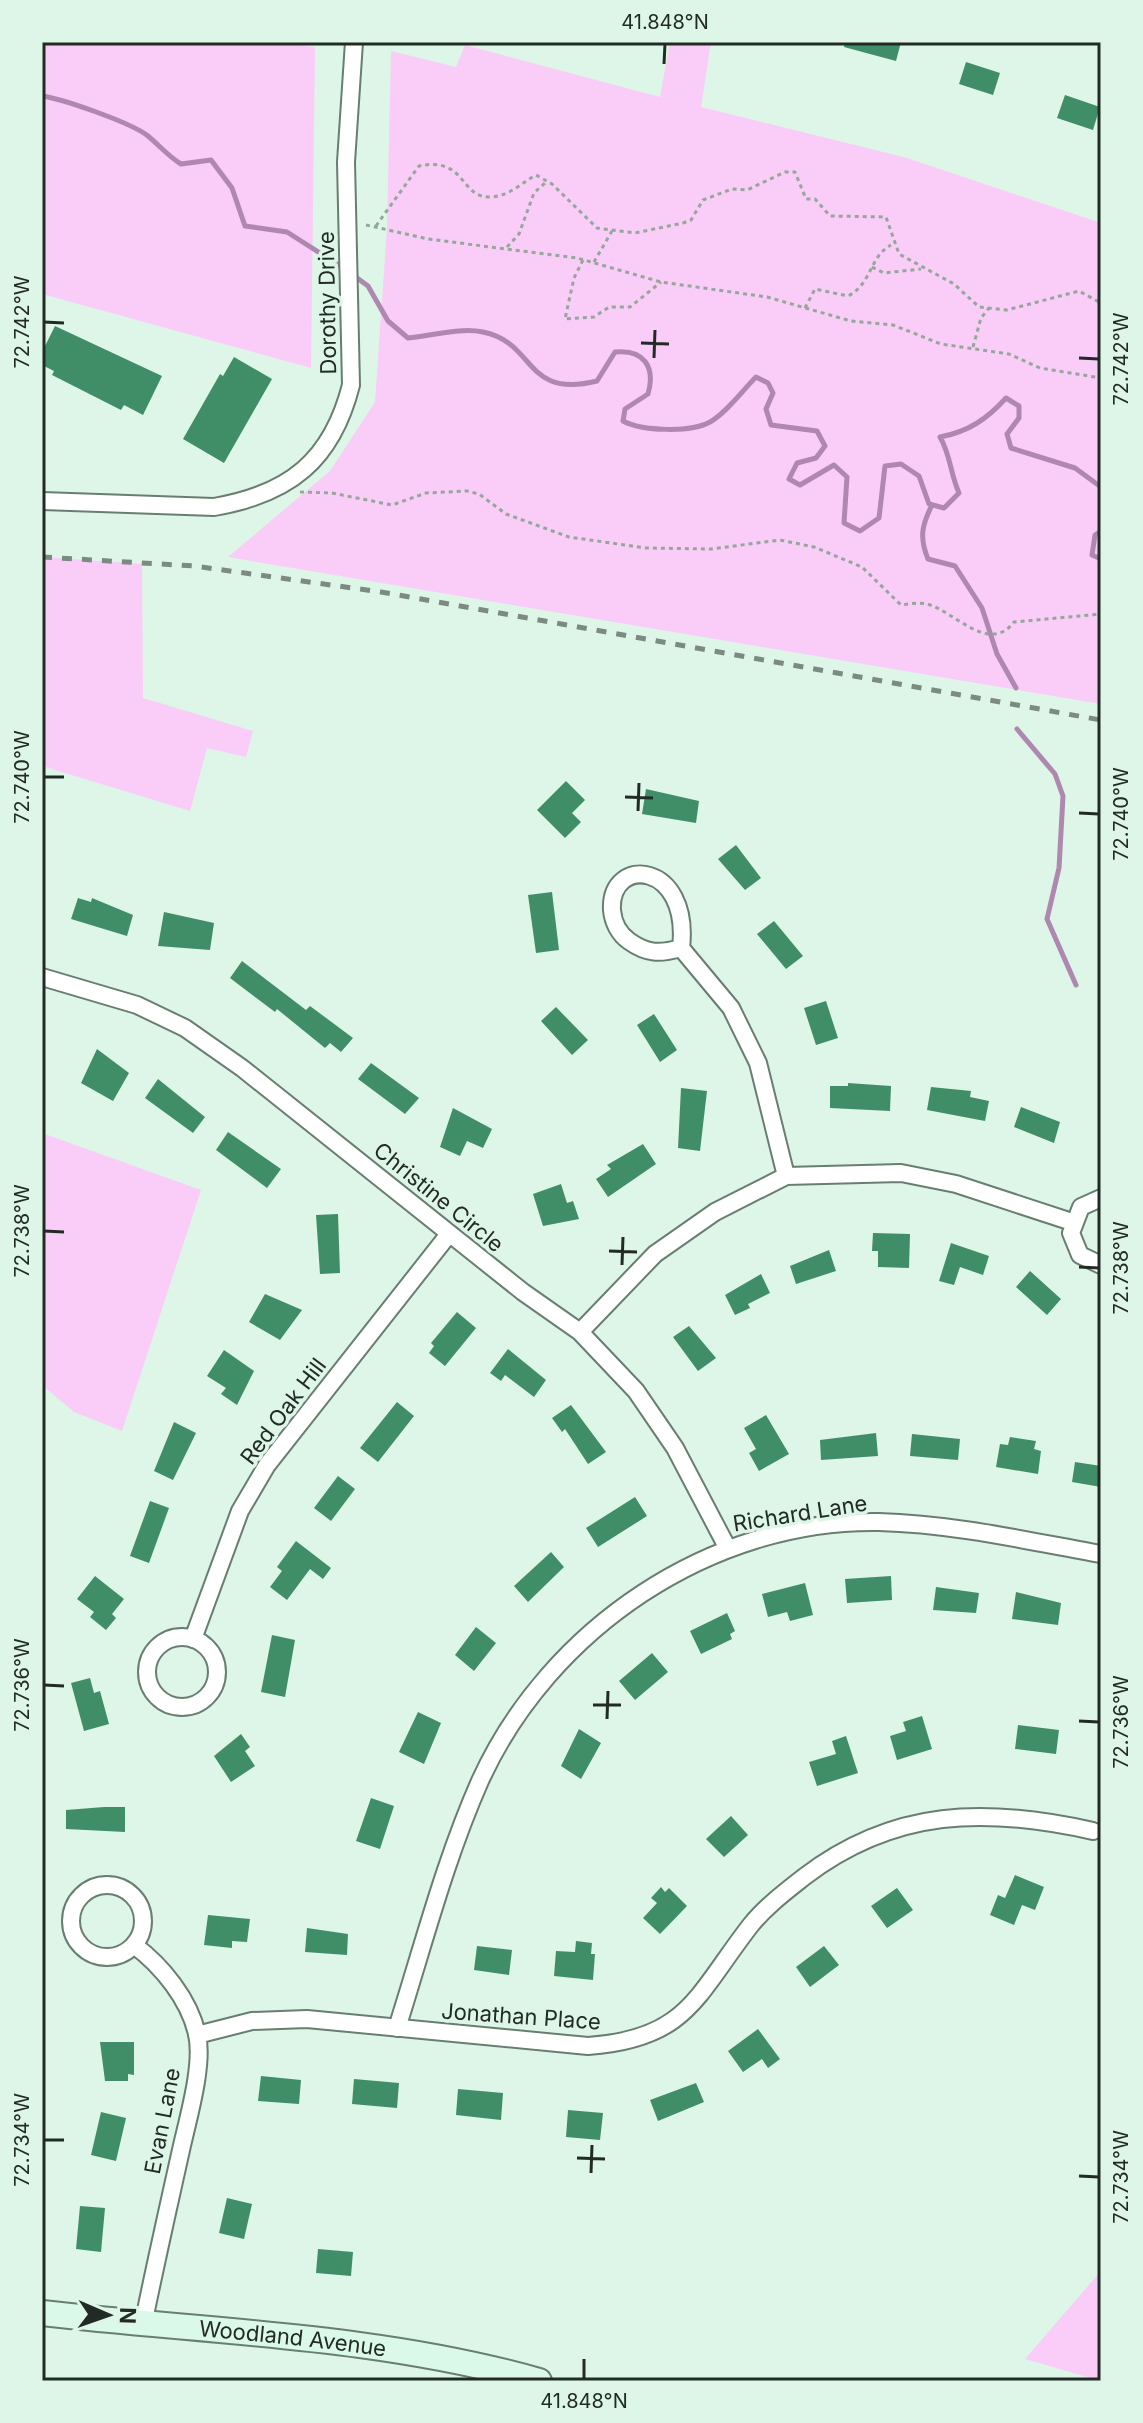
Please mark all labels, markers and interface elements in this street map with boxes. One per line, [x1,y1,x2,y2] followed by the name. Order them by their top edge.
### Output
[621,10,709,34] text: 41.848°N
[313,231,341,375] street label: Dorothy Drive
[10,275,34,369] text: 72.742°W
[1109,312,1133,406] text: 72.742°W
[10,730,34,824] text: 72.740°W
[1109,767,1133,861] text: 72.740°W
[369,1137,509,1257] street label: Christine Circle
[10,1184,34,1278] text: 72.738°W
[1109,1221,1133,1315] text: 72.738°W
[235,1353,331,1469] street label: Red Oak Hill
[731,1490,869,1536] street label: Richard Lane
[10,1638,34,1732] text: 72.736°W
[1109,1675,1133,1769] text: 72.736°W
[440,1997,602,2035] street label: Jonathan Place
[139,2066,185,2176] street label: Evan Lane
[10,2093,34,2187] text: 72.734°W
[1109,2130,1133,2224] text: 72.734°W
[68,2275,148,2355] north arrow
[115,2307,141,2325] text: N
[198,2315,388,2362] street label: Woodland Avenue
[540,2389,628,2413] text: 41.848°N

